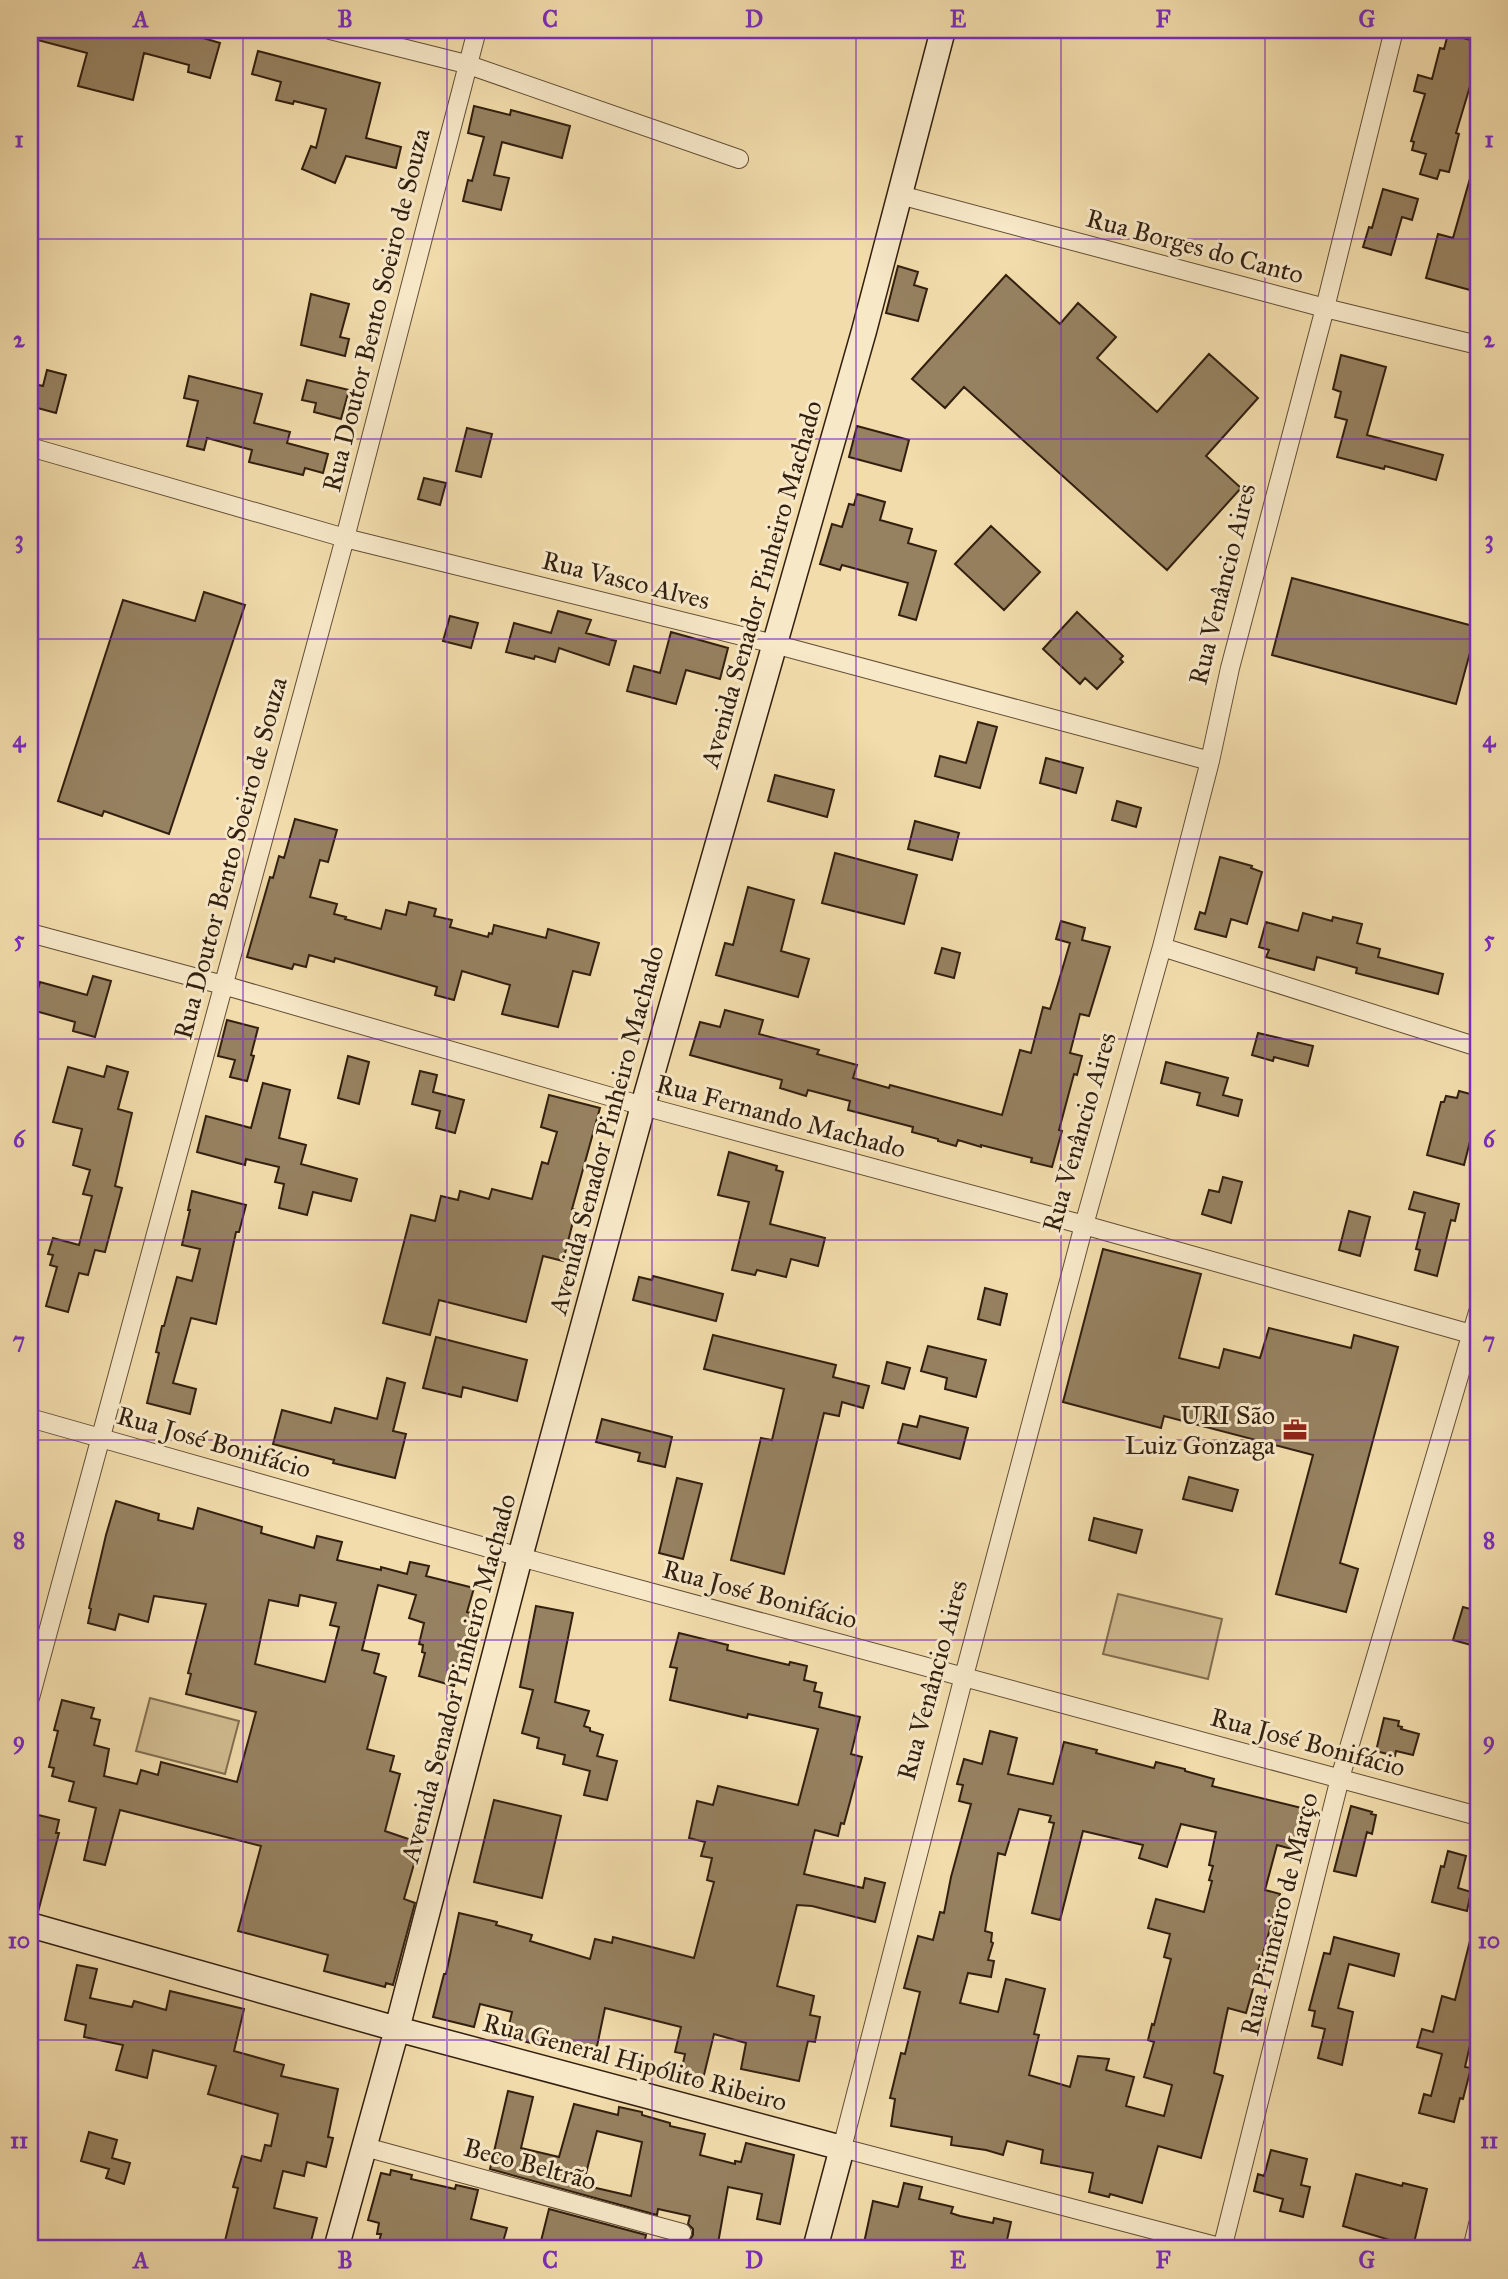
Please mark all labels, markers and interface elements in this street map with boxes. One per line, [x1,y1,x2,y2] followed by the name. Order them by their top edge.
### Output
[131,5,149,33] text: A
[337,5,353,33] text: B
[542,5,558,33] text: C
[745,5,763,33] text: D
[950,5,967,33] text: E
[1155,5,1171,33] text: F
[1359,5,1376,33] text: G
[14,125,24,153] text: 1
[315,125,437,495] street label: Rua Doutor Bento Soeiro de Souza
[1484,125,1494,153] text: 1
[1083,202,1307,290] street label: Rua Borges do Canto
[13,325,25,353] text: 2
[1483,325,1495,353] text: 2
[693,397,829,772] street label: Avenida Senador Pinheiro Machado
[1182,480,1262,688] street label: Rua Venâncio Aires
[14,525,24,554] text: 3
[1484,525,1494,554] text: 3
[539,544,713,616] street label: Rua Vasco Alves
[166,674,294,1042] street label: Rua Doutor Bento Soeiro de Souza
[13,725,27,753] text: 4
[1483,725,1497,753] text: 4
[14,925,25,953] text: 5
[1484,925,1495,953] text: 5
[541,942,671,1319] street label: Avenida Senador Pinheiro Machado
[1035,1029,1123,1235] street label: Rua Venâncio Aires
[653,1067,909,1165] street label: Rua Fernando Machado
[13,1125,26,1153] text: 6
[1483,1125,1496,1153] text: 6
[13,1326,25,1354] text: 7
[1483,1326,1495,1354] text: 7
[113,1399,315,1485] street label: Rua José Bonifácio
[1125,1399,1275,1461] place label: URI São Luiz Gonzaga
[1281,1416,1309,1444] office icon: URI São Luiz Gonzaga
[393,1490,523,1867] street label: Avenida Senador Pinheiro Machado
[13,1526,25,1554] text: 8
[1483,1526,1495,1554] text: 8
[659,1553,861,1635] street label: Rua José Bonifácio
[890,1576,974,1784] street label: Rua Venâncio Aires
[1207,1701,1409,1783] street label: Rua José Bonifácio
[13,1726,25,1755] text: 9
[1483,1726,1495,1755] text: 9
[1233,1789,1325,2039] street label: Rua Primeiro de Março
[8,1926,30,1954] text: 10
[1478,1926,1500,1954] text: 10
[479,2006,791,2118] street label: Rua General Hipólito Ribeiro
[10,2126,28,2154] text: 11
[1480,2126,1498,2154] text: 11
[460,2131,600,2197] street label: Beco Beltrão
[131,2246,149,2274] text: A
[337,2246,353,2274] text: B
[542,2246,558,2274] text: C
[745,2246,763,2274] text: D
[950,2246,967,2274] text: E
[1155,2246,1171,2274] text: F
[1359,2246,1376,2274] text: G

